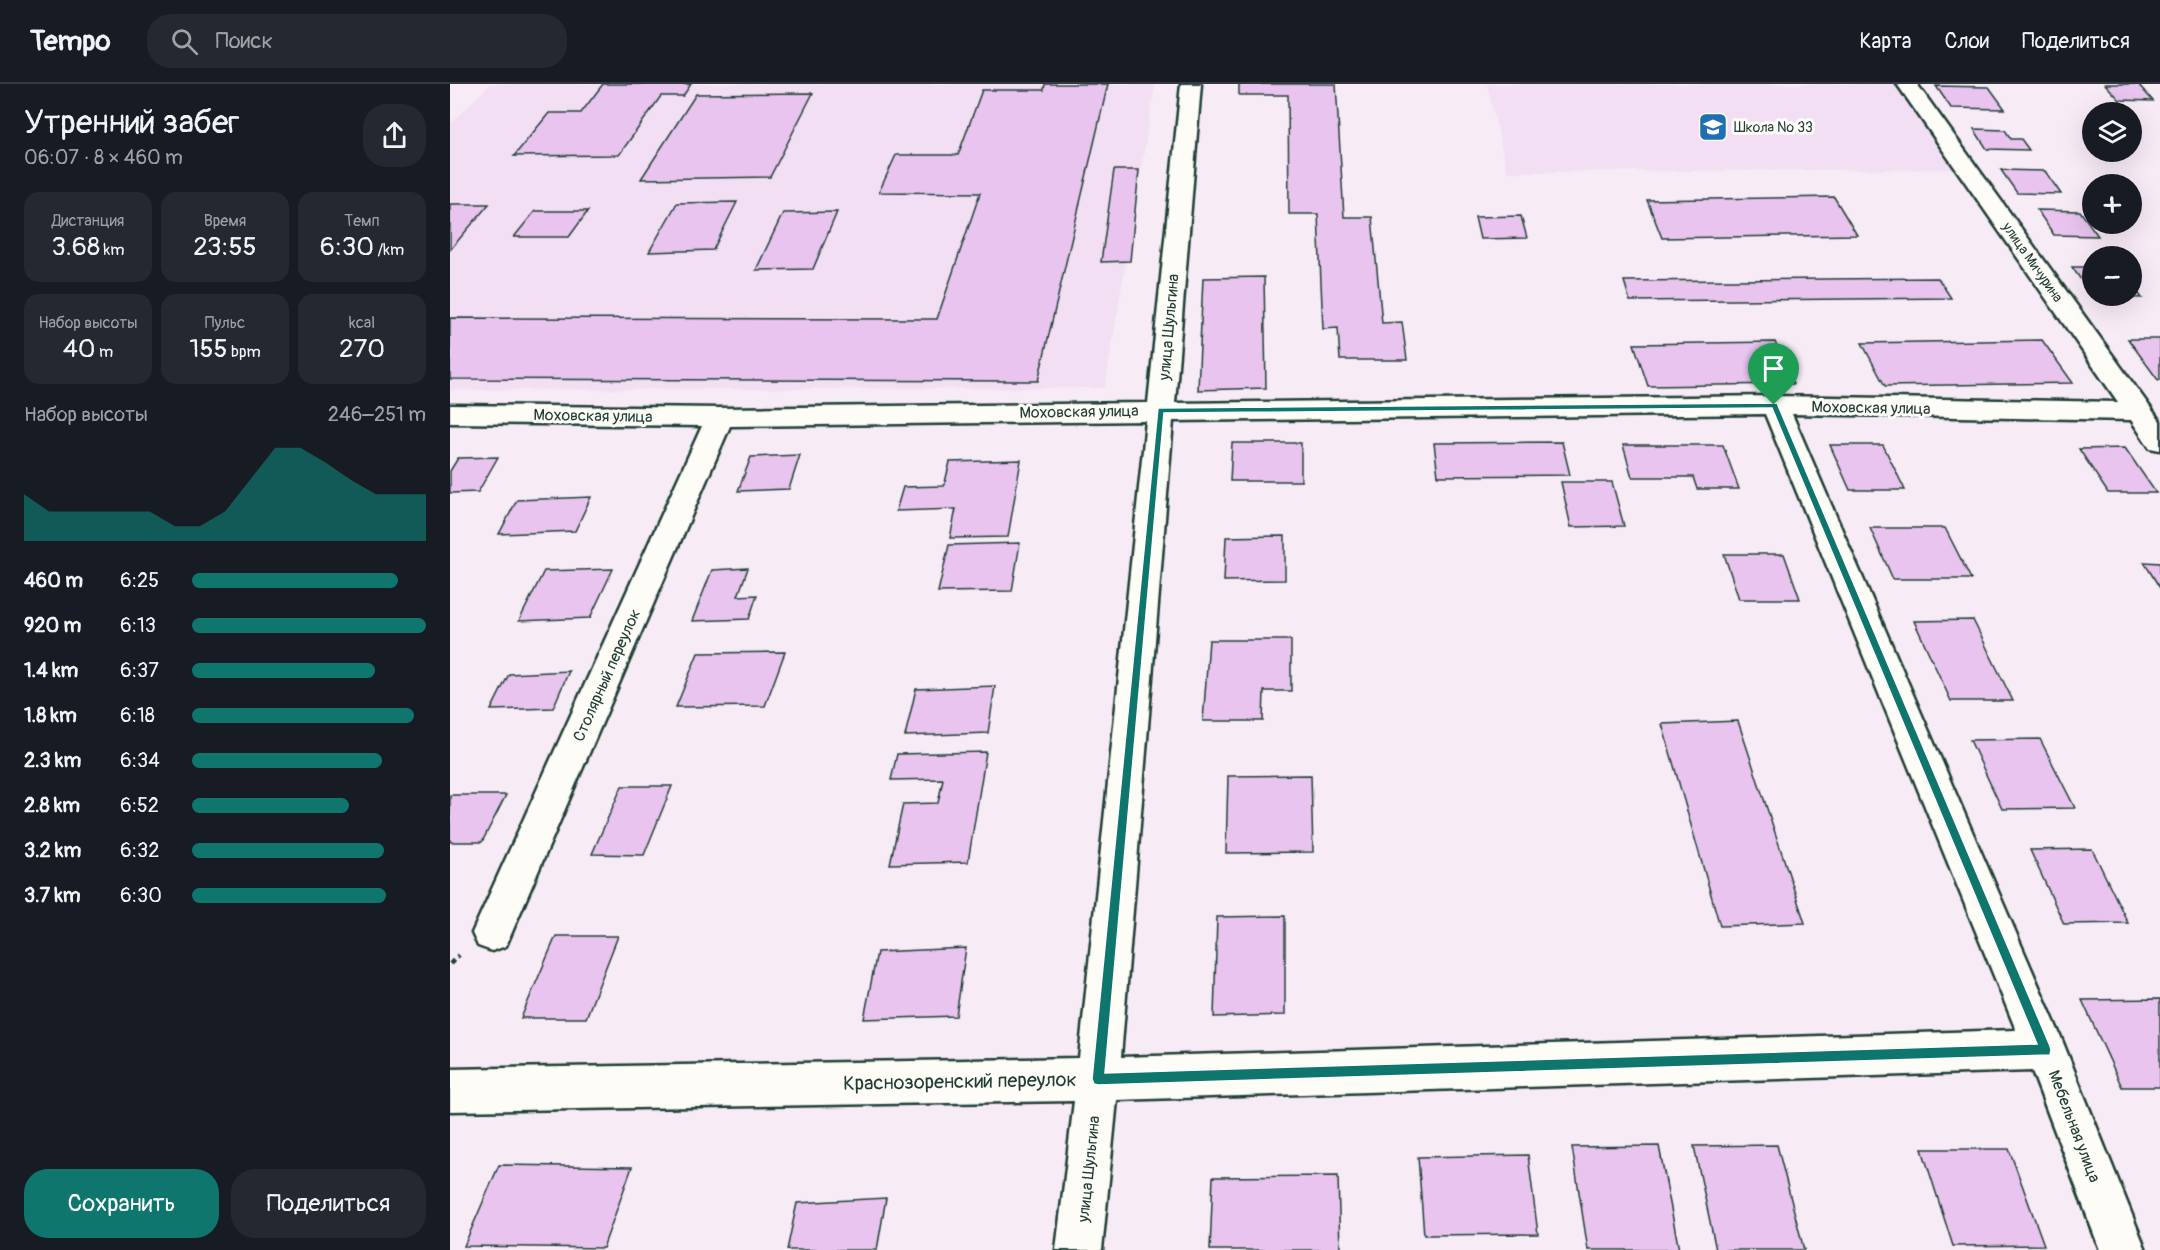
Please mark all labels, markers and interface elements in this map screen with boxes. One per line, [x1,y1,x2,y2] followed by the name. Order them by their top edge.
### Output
[147,14,567,68] search box
[30,24,111,59] text: Tempo
[168,25,201,58] icon: search
[216,27,273,55] text: Поиск
[1859,28,1911,55] text: Карта
[1944,28,1989,55] text: Слои
[2022,28,2130,55] text: Поделиться
[24,102,240,143] text: Утренний забег
[2082,102,2142,306] map controls
[2082,102,2142,162] button: layers
[363,104,426,167] button: share
[1697,111,1729,143] school or university icon: Школа № 33
[1734,119,1813,136] place label: Школа № 33
[24,145,183,170] text: 06:07 · 8 × 460 m
[2082,174,2142,234] button: +
[52,211,124,231] text: Дистанция
[204,211,246,231] text: Время
[344,211,380,231] text: Темп
[1998,218,2066,305] street label: улица Мичурина
[52,231,100,263] text: 3.68
[193,231,257,263] text: 23:55
[320,231,374,263] text: 6:30
[100,240,124,260] text: km
[374,240,404,260] text: /km
[2082,246,2142,306] button: −
[1154,273,1184,382] street label: улица Шульгина
[38,313,138,333] text: Набор высоты
[205,313,245,333] text: Пульс
[349,313,375,333] text: kcal
[63,333,96,365] text: 40
[189,333,228,365] text: 155
[339,333,385,365] text: 270
[96,342,113,362] text: m
[228,342,261,362] text: bpm
[1748,343,1799,405] pin
[1757,352,1790,385] icon: arrive
[1811,397,1931,419] street label: Моховская улица
[1019,401,1139,423] street label: Моховская улица
[24,402,148,427] text: Набор высоты
[328,402,426,427] text: 246–251 m
[533,405,653,427] street label: Моховская улица
[24,568,83,593] text: 460 m
[120,568,159,593] text: 6:25
[569,606,645,745] street label: Столярный переулок
[24,613,81,638] text: 920 m
[120,613,156,638] text: 6:13
[24,658,78,683] text: 1.4 km
[120,658,159,683] text: 6:37
[24,703,77,728] text: 1.8 km
[120,703,155,728] text: 6:18
[24,748,81,773] text: 2.3 km
[120,748,160,773] text: 6:34
[24,793,80,818] text: 2.8 km
[120,793,159,818] text: 6:52
[24,838,81,863] text: 3.2 km
[120,838,159,863] text: 6:32
[24,883,81,908] text: 3.7 km
[120,883,162,908] text: 6:30
[843,1067,1077,1096] street label: Краснозоренский переулок
[2043,1067,2105,1185] street label: Мебельная улица
[1073,1115,1105,1224] street label: улица Шульгина
[24,1169,219,1238] button: Сохранить
[231,1169,426,1238] button: Поделиться

